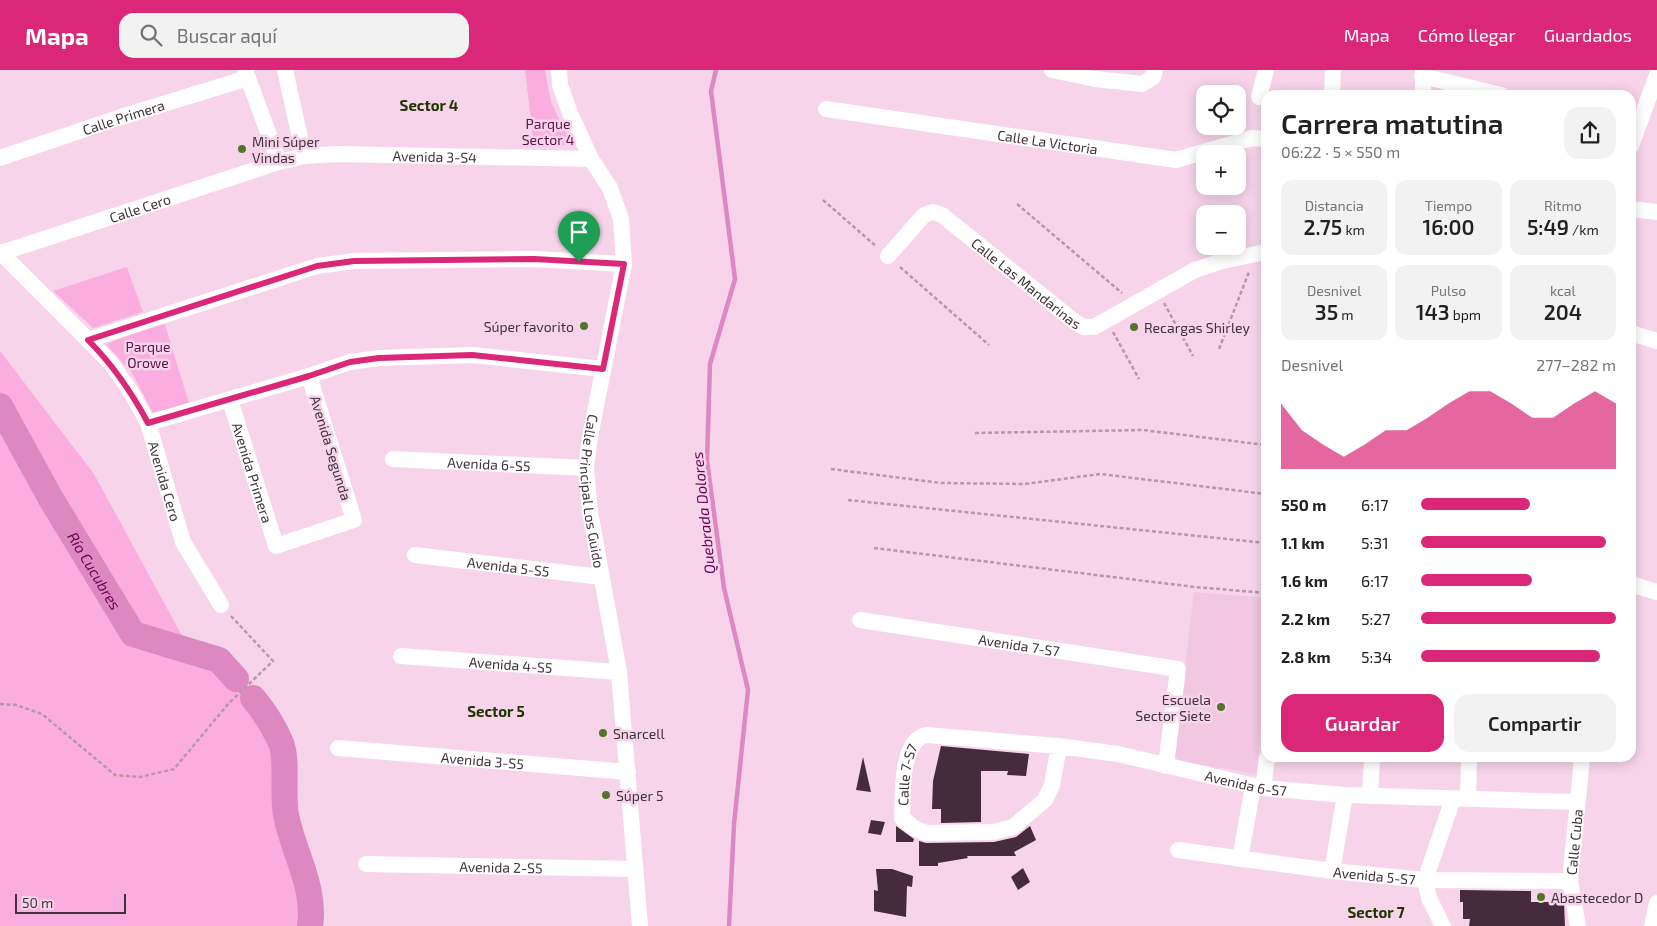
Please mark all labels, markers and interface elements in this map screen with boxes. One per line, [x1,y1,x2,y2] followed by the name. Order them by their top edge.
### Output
[119,13,469,58] search box
[25,21,89,50] text: Mapa
[137,21,165,49] icon: search
[177,24,277,47] text: Buscar aquí
[1344,24,1390,46] text: Mapa
[1418,24,1516,46] text: Cómo llegar
[1544,24,1632,46] text: Guardados
[1196,85,1246,255] map controls
[1196,85,1246,135] button: locate
[80,96,166,138] street label: Calle Primera
[400,96,459,114] district label: Sector 4
[1281,106,1503,140] text: Carrera matutina
[1564,107,1616,159] button: share
[522,115,574,148] park label: Parque Sector 4
[996,126,1099,157] street label: Calle La Victoria
[252,133,320,166] place label: Mini Súper Vindas
[1281,142,1400,161] text: 06:22 · 5 × 550 m
[236,143,248,155] marker: Mini Súper Vindas
[1196,145,1246,195] button: +
[392,147,477,165] street label: Avenida 3-S4
[107,190,173,226] street label: Calle Cero
[1305,197,1364,214] text: Distancia
[1425,197,1472,214] text: Tiempo
[1544,197,1582,214] text: Ritmo
[1196,205,1246,255] button: −
[558,211,600,262] pin
[1304,214,1342,239] text: 2.75
[1422,214,1475,239] text: 16:00
[1527,214,1569,239] text: 5:49
[565,218,593,246] icon: arrive
[1342,221,1365,238] text: km
[1569,221,1599,238] text: /km
[968,234,1084,332] street label: Calle Las Mandarinas
[1307,282,1361,299] text: Desnivel
[1431,282,1466,299] text: Pulso
[1550,282,1576,299] text: kcal
[1315,299,1338,324] text: 35
[1416,299,1450,324] text: 143
[1544,299,1582,324] text: 204
[1338,306,1353,323] text: m
[1450,306,1481,323] text: bpm
[484,318,574,335] place label: Súper favorito
[1144,319,1251,336] place label: Recargas Shirley
[578,320,590,332] marker: Súper favorito
[1128,321,1140,333] marker: Recargas Shirley
[126,338,170,371] park label: Parque Orowe
[1281,355,1343,374] text: Desnivel
[1536,355,1616,374] text: 277–282 m
[307,394,355,502] street label: Avenida Segunda
[577,413,608,569] street label: Calle Principal Los Guido
[229,420,277,525] street label: Avenida Primera
[145,439,185,523] street label: Avenida Cero
[688,450,719,575] water label: Quebrada Dolores
[447,453,531,474] street label: Avenida 6-S5
[1281,495,1326,514] text: 550 m
[1361,495,1389,514] text: 6:17
[64,529,125,613] water label: Río Cucubres
[1281,533,1325,552] text: 1.1 km
[1361,533,1389,552] text: 5:31
[466,553,550,579] street label: Avenida 5-S5
[1281,571,1328,590] text: 1.6 km
[1361,571,1389,590] text: 6:17
[1281,609,1330,628] text: 2.2 km
[1361,609,1391,628] text: 5:27
[977,630,1061,659] street label: Avenida 7-S7
[1281,647,1331,666] text: 2.8 km
[1361,647,1392,666] text: 5:34
[468,653,553,676] street label: Avenida 4-S5
[1135,691,1211,724] place label: Escuela Sector Siete
[1281,694,1444,752] button: Guardar
[1454,694,1616,752] button: Compartir
[1215,701,1227,713] marker: Escuela Sector Siete
[467,702,525,720] district label: Sector 5
[613,725,666,742] place label: Snarcell
[597,727,609,739] marker: Snarcell
[894,741,920,806] street label: Calle 7-S7
[440,748,525,772] street label: Avenida 3-S5
[1203,766,1287,798] street label: Avenida 6-S7
[616,787,663,804] place label: Súper 5
[600,789,612,801] marker: Súper 5
[1562,808,1585,876] street label: Calle Cuba
[459,857,543,876] street label: Avenida 2-S5
[1333,863,1416,888] street label: Avenida 5-S7
[1551,889,1643,906] place label: Abastecedor D
[15,891,126,914] scale bar
[1535,891,1547,903] marker: Abastecedor D
[22,894,53,911] text: 50 m
[1347,903,1405,921] district label: Sector 7

